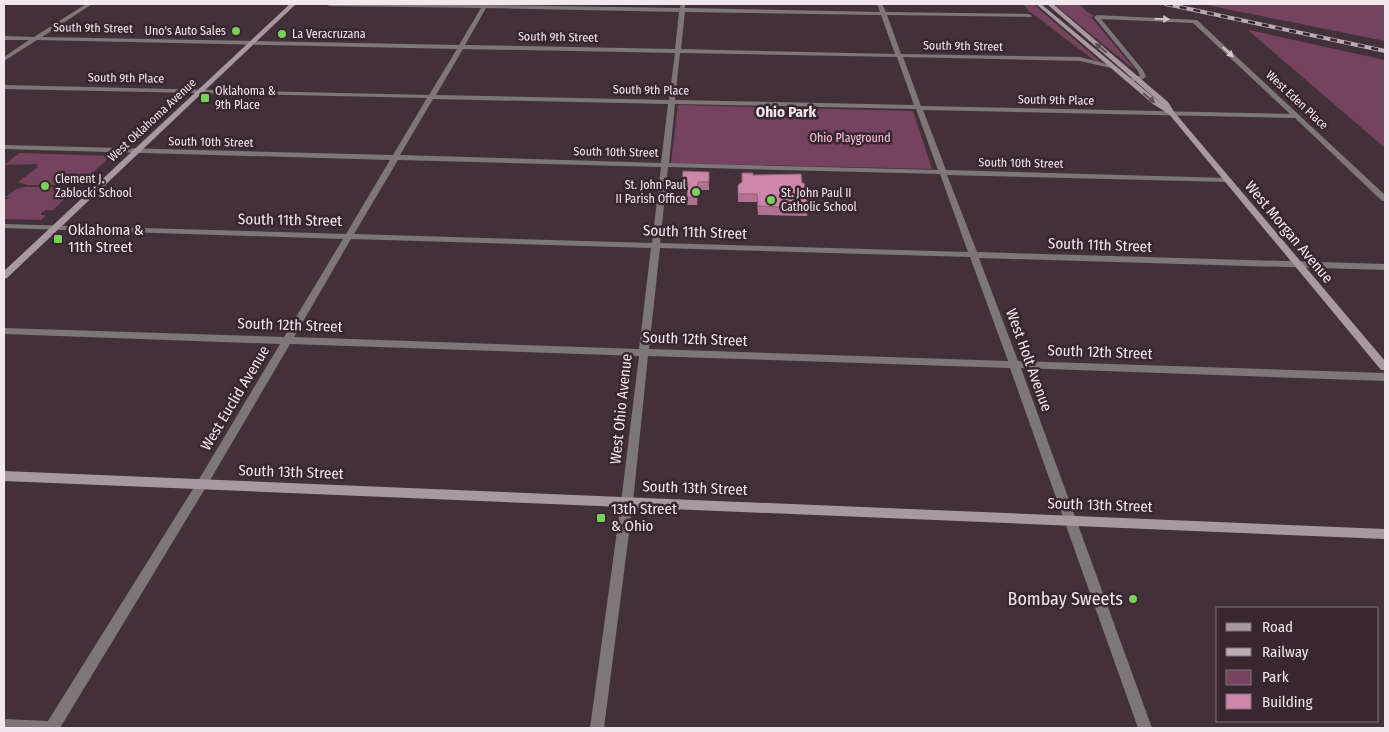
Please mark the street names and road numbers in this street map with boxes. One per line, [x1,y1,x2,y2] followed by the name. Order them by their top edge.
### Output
[53,20,133,36] street label: South 9th Street
[518,29,598,45] street label: South 9th Street
[923,38,1003,54] street label: South 9th Street
[1263,68,1331,132] street label: West Eden Place
[88,70,164,86] street label: South 9th Place
[105,75,199,164] street label: West Oklahoma Avenue
[613,82,689,98] street label: South 9th Place
[1018,92,1094,108] street label: South 9th Place
[168,134,254,150] street label: South 10th Street
[573,144,659,160] street label: South 10th Street
[978,155,1064,171] street label: South 10th Street
[1241,177,1337,287] street label: West Morgan Avenue
[238,210,342,230] street label: South 11th Street
[643,221,747,243] street label: South 11th Street
[1048,234,1152,256] street label: South 11th Street
[1002,306,1056,414] street label: West Holt Avenue
[237,314,343,336] street label: South 12th Street
[642,328,748,350] street label: South 12th Street
[1047,341,1153,363] street label: South 12th Street
[197,342,273,454] street label: West Euclid Avenue
[606,353,636,465] street label: West Ohio Avenue
[238,461,344,483] street label: South 13th Street
[642,477,748,499] street label: South 13th Street
[1047,494,1153,516] street label: South 13th Street

